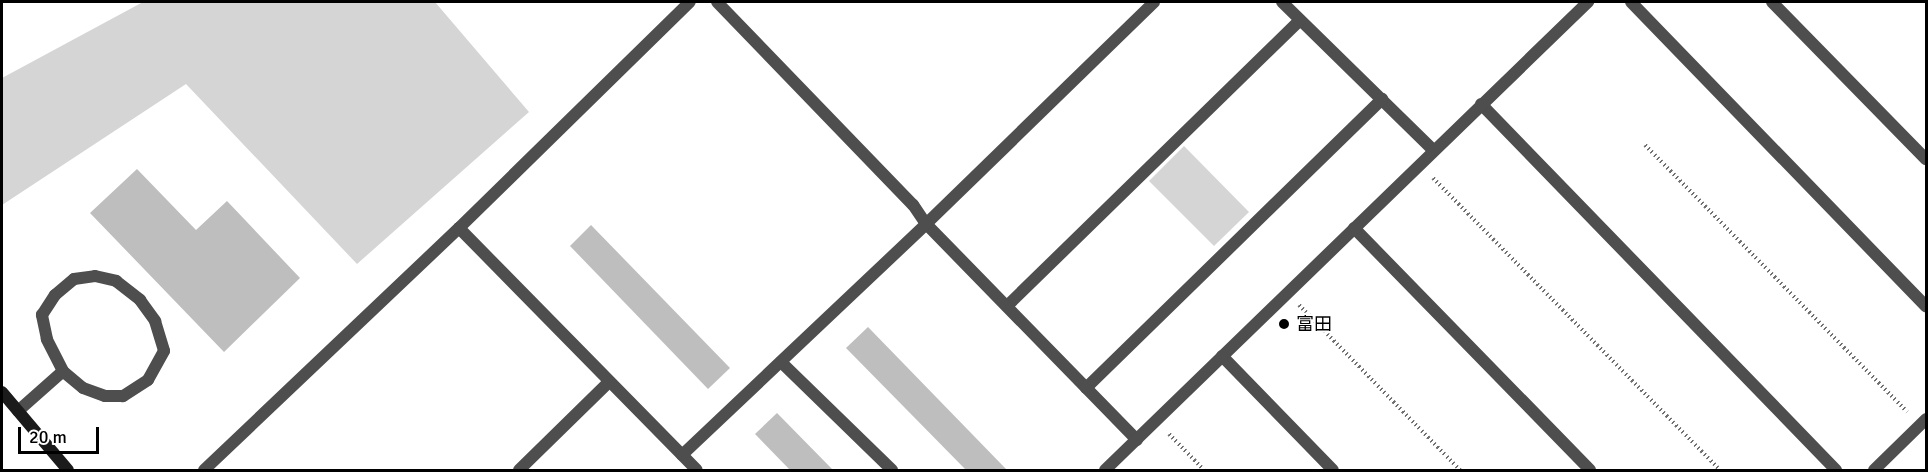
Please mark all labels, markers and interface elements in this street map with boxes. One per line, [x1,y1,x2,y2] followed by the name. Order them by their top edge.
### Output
[1296,313,1332,335] place label: 富田
[1277,317,1291,331] marker: 富田
[21,415,102,453] scale bar
[29,426,67,448] text: 20 m

